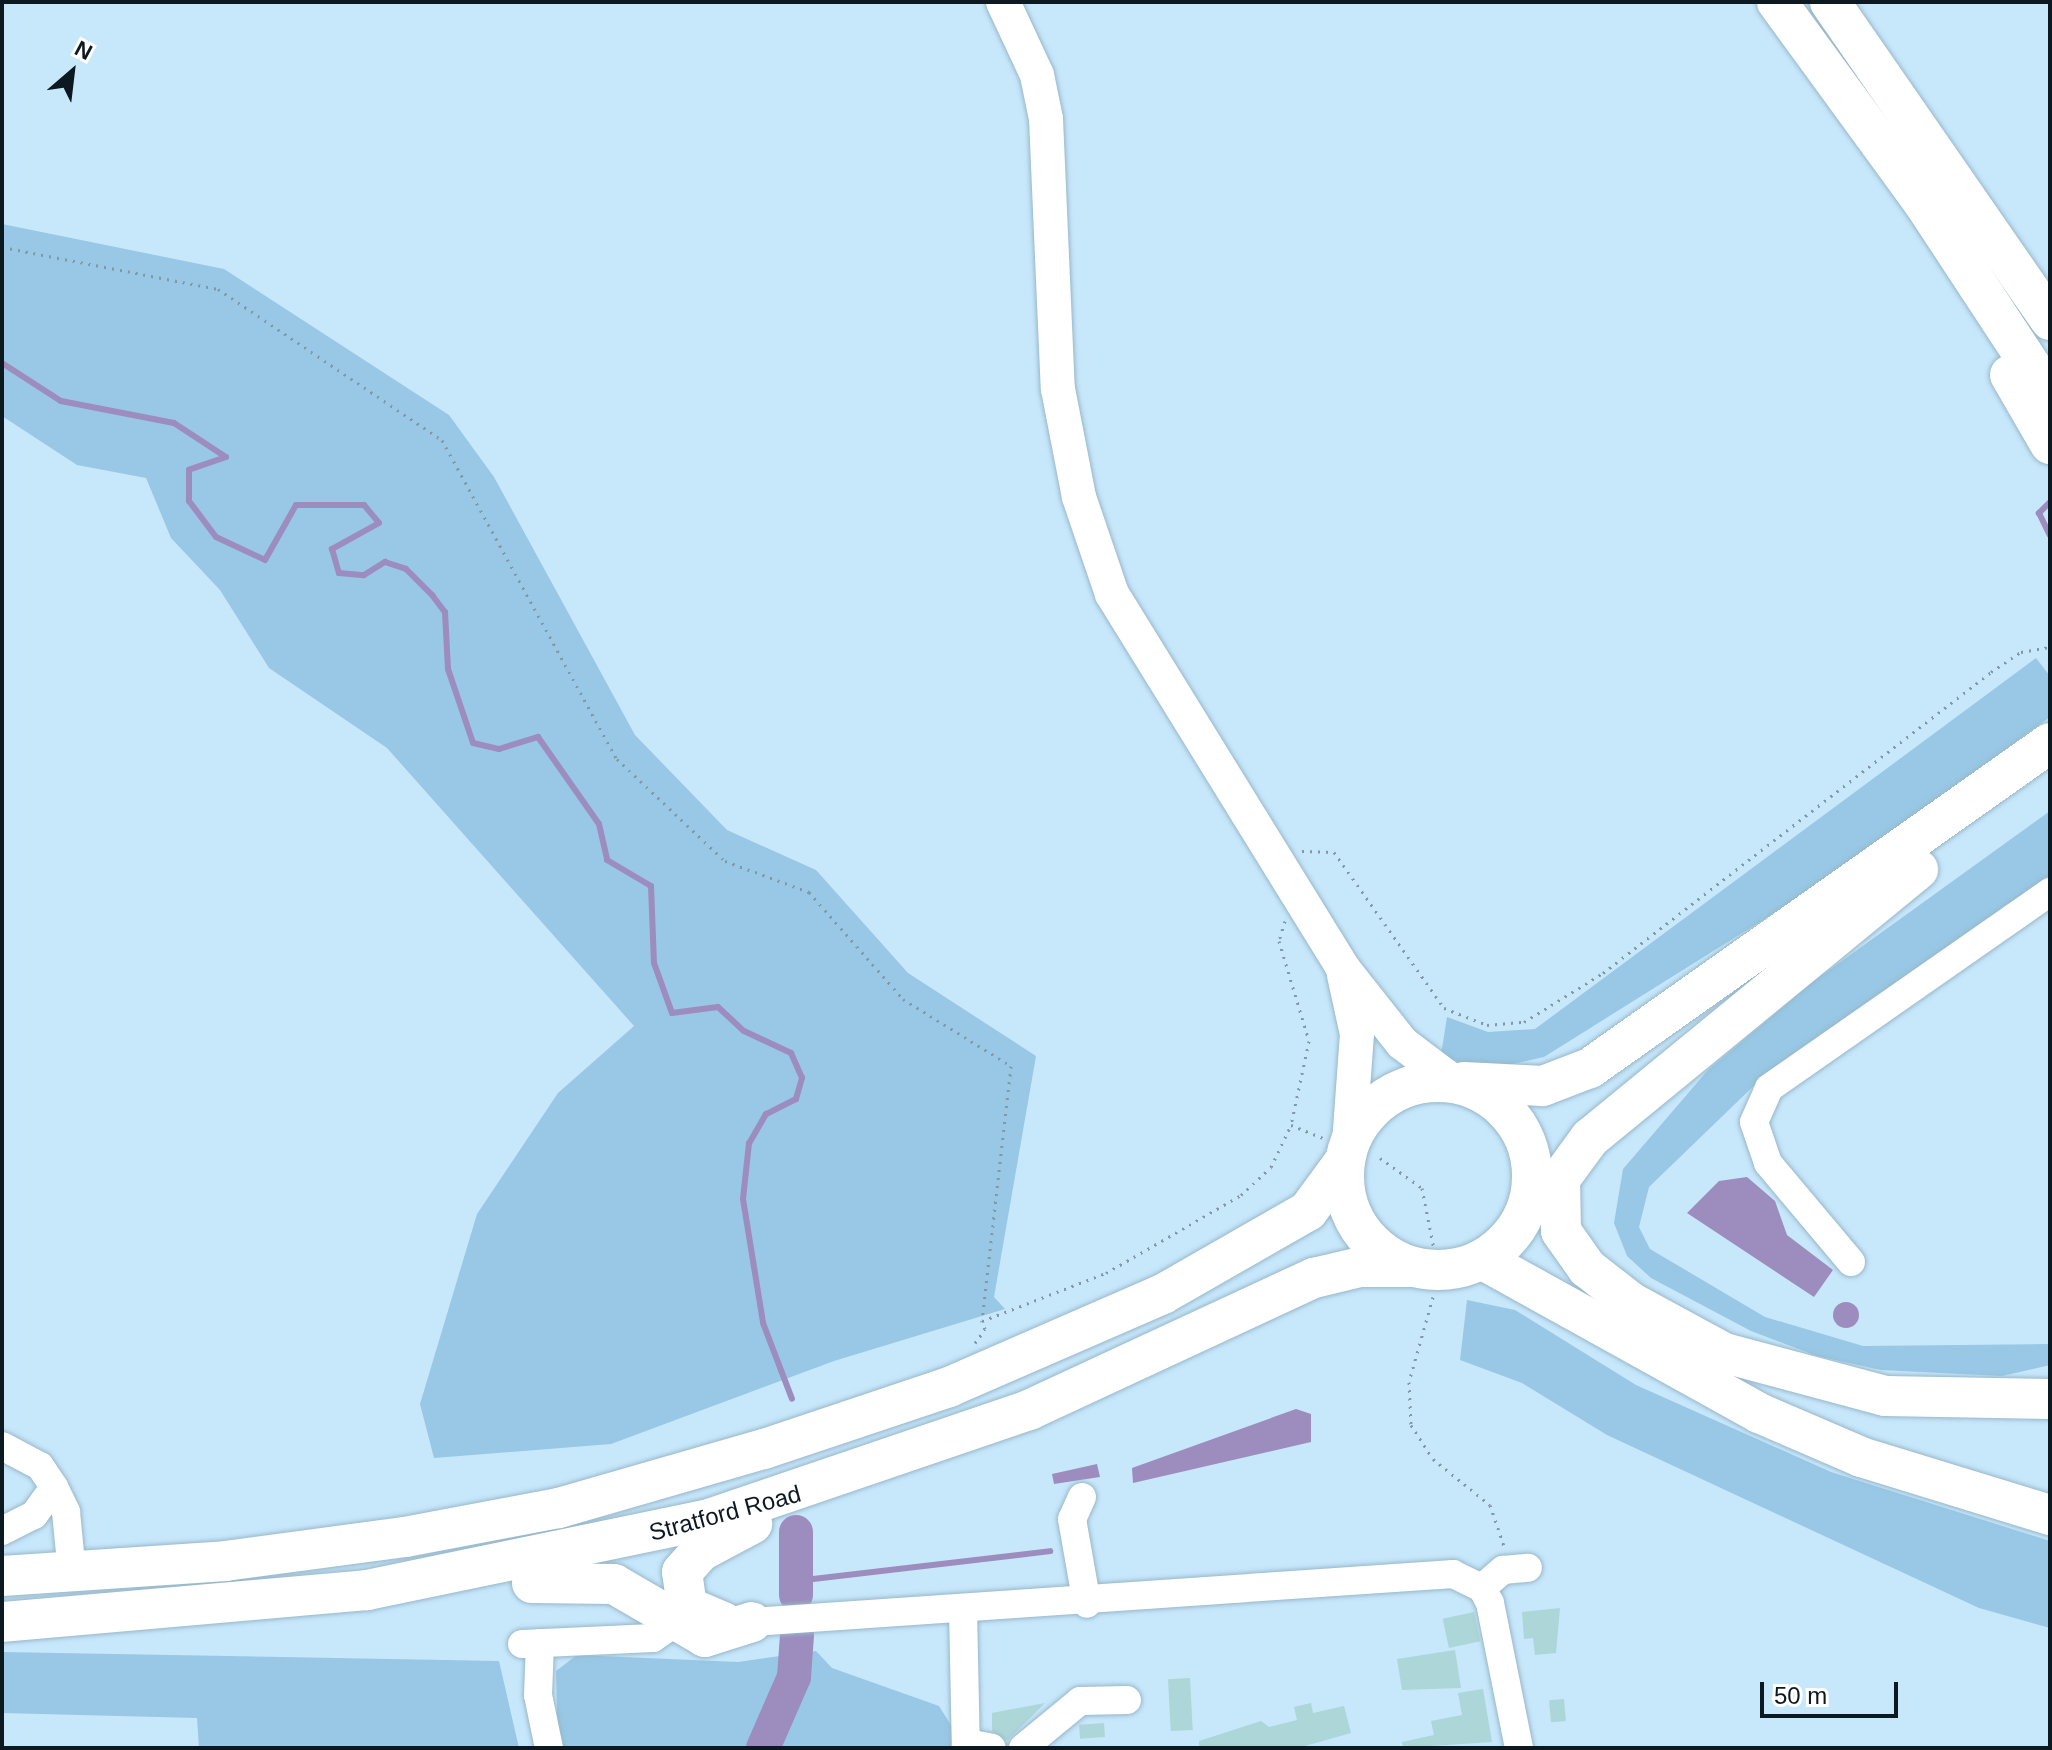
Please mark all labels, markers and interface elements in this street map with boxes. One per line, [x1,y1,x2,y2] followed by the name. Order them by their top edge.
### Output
[32,32,112,112] north arrow
[71,36,96,65] text: N
[646,1479,804,1547] street label: Stratford Road
[1764,1666,1902,1716] scale bar
[1774,1682,1827,1709] text: 50 m

